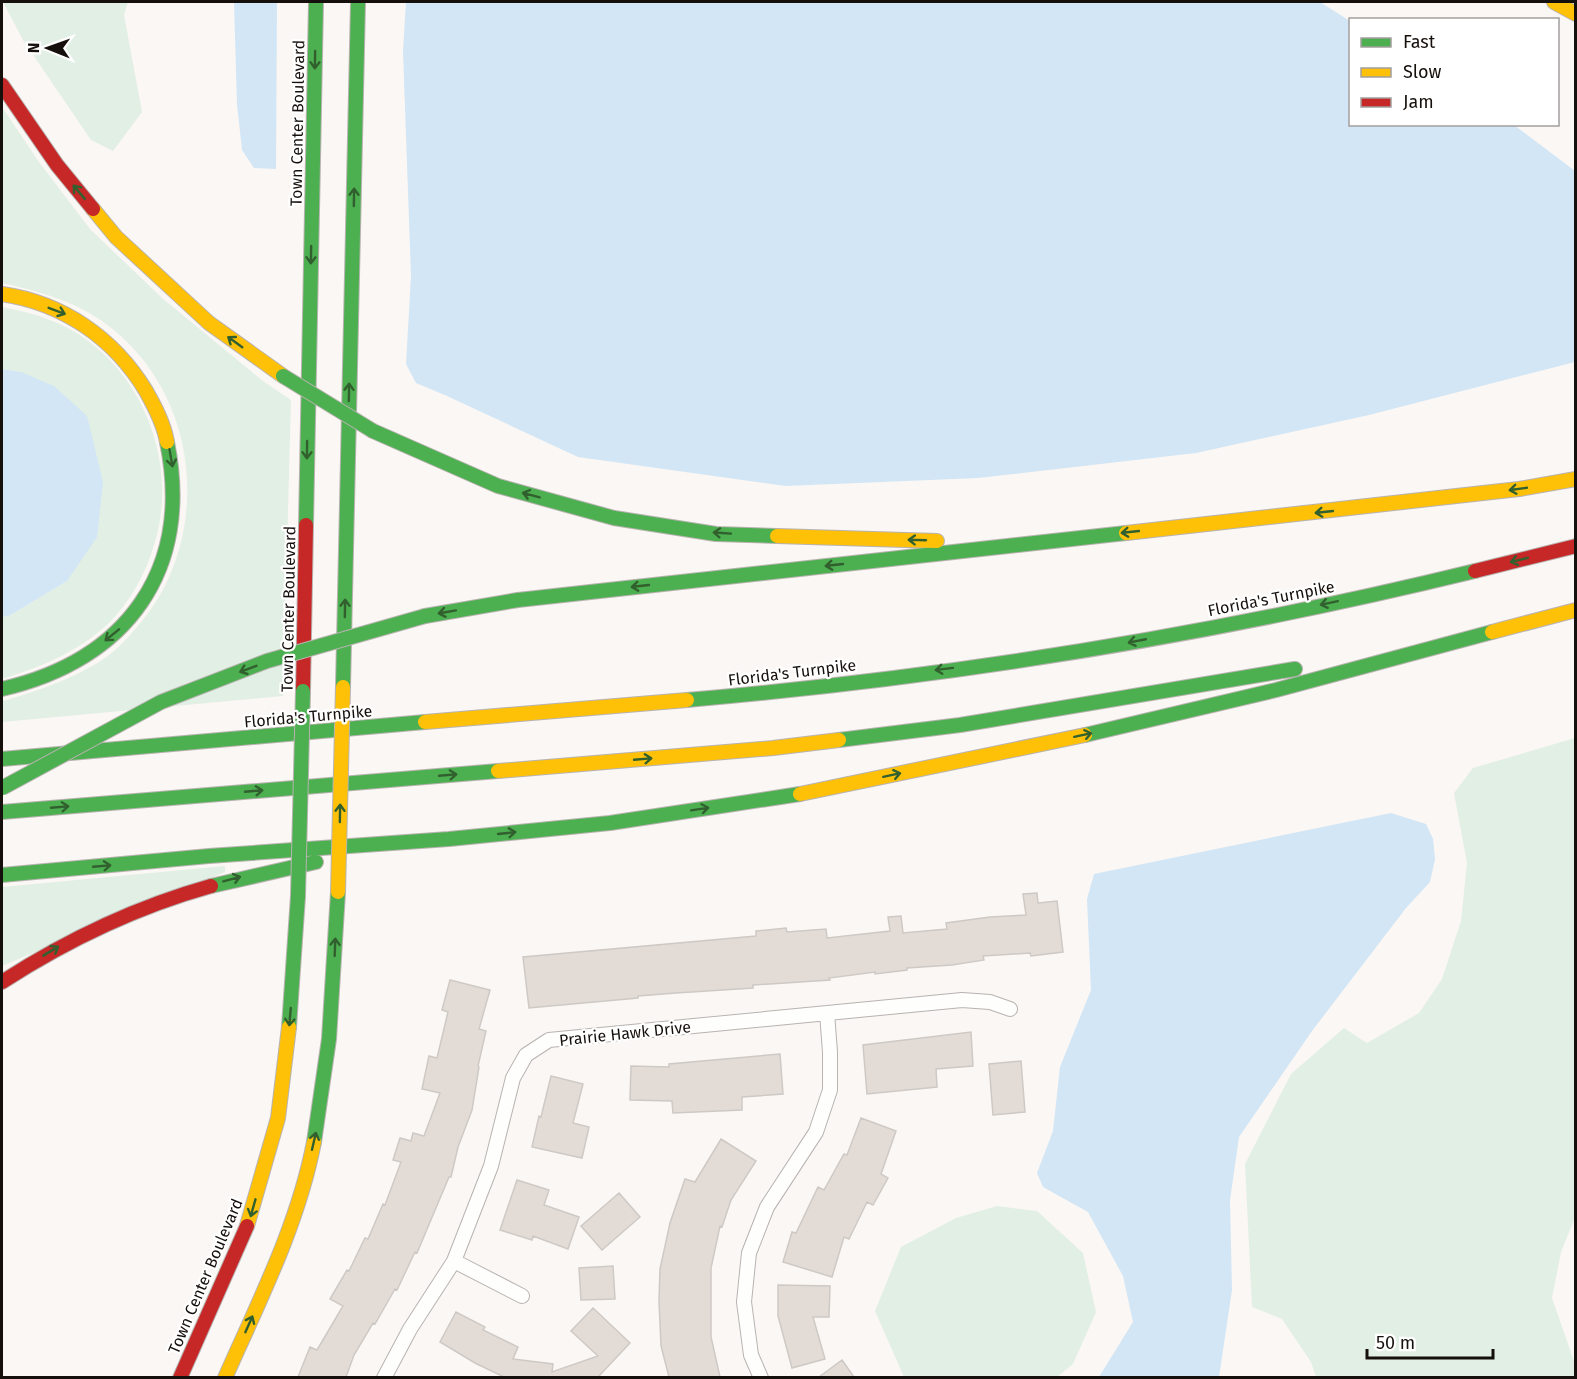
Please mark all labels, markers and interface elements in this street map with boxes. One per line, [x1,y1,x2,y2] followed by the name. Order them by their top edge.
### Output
[18,18,78,78] north arrow
[1349,18,1559,126] legend
[1403,31,1436,53] text: Fast
[287,40,308,206] street label: Town Center Boulevard
[24,42,43,53] text: N
[309,49,321,69] one-way arrow
[1403,61,1442,83] text: Slow
[1403,91,1434,113] text: Jam
[72,185,86,200] one-way arrow
[348,187,360,207] one-way arrow
[305,244,317,264] one-way arrow
[47,306,66,317] one-way arrow
[228,336,244,348] one-way arrow
[344,382,355,402] one-way arrow
[302,439,313,459] one-way arrow
[166,448,177,468] one-way arrow
[1508,483,1528,494] one-way arrow
[522,489,541,501] one-way arrow
[1315,506,1335,517] one-way arrow
[278,526,299,692] street label: Town Center Boulevard
[1121,527,1141,538] one-way arrow
[713,528,732,539] one-way arrow
[907,535,927,546] one-way arrow
[1509,555,1528,567] one-way arrow
[825,560,845,571] one-way arrow
[1206,577,1336,620] street label: Florida's Turnpike
[631,581,651,592] one-way arrow
[339,598,350,618] one-way arrow
[1319,598,1338,610] one-way arrow
[438,607,458,618] one-way arrow
[105,628,121,641] one-way arrow
[1128,636,1147,647] one-way arrow
[727,655,857,690] street label: Florida's Turnpike
[239,664,258,675] one-way arrow
[935,664,955,675] one-way arrow
[243,701,373,732] street label: Florida's Turnpike
[1073,729,1092,740] one-way arrow
[632,753,652,764] one-way arrow
[438,769,458,780] one-way arrow
[882,769,902,780] one-way arrow
[244,785,264,796] one-way arrow
[49,801,69,812] one-way arrow
[334,803,345,823] one-way arrow
[690,803,710,814] one-way arrow
[497,827,516,838] one-way arrow
[91,860,111,871] one-way arrow
[222,873,241,885] one-way arrow
[330,938,341,958] one-way arrow
[42,945,59,957] one-way arrow
[284,1007,295,1027] one-way arrow
[558,1017,692,1050] street label: Prairie Hawk Drive
[309,1132,320,1151] one-way arrow
[164,1196,247,1357] street label: Town Center Boulevard
[247,1198,259,1217] one-way arrow
[244,1315,255,1334] one-way arrow
[1367,1322,1493,1360] scale bar
[1376,1332,1415,1354] text: 50 m

